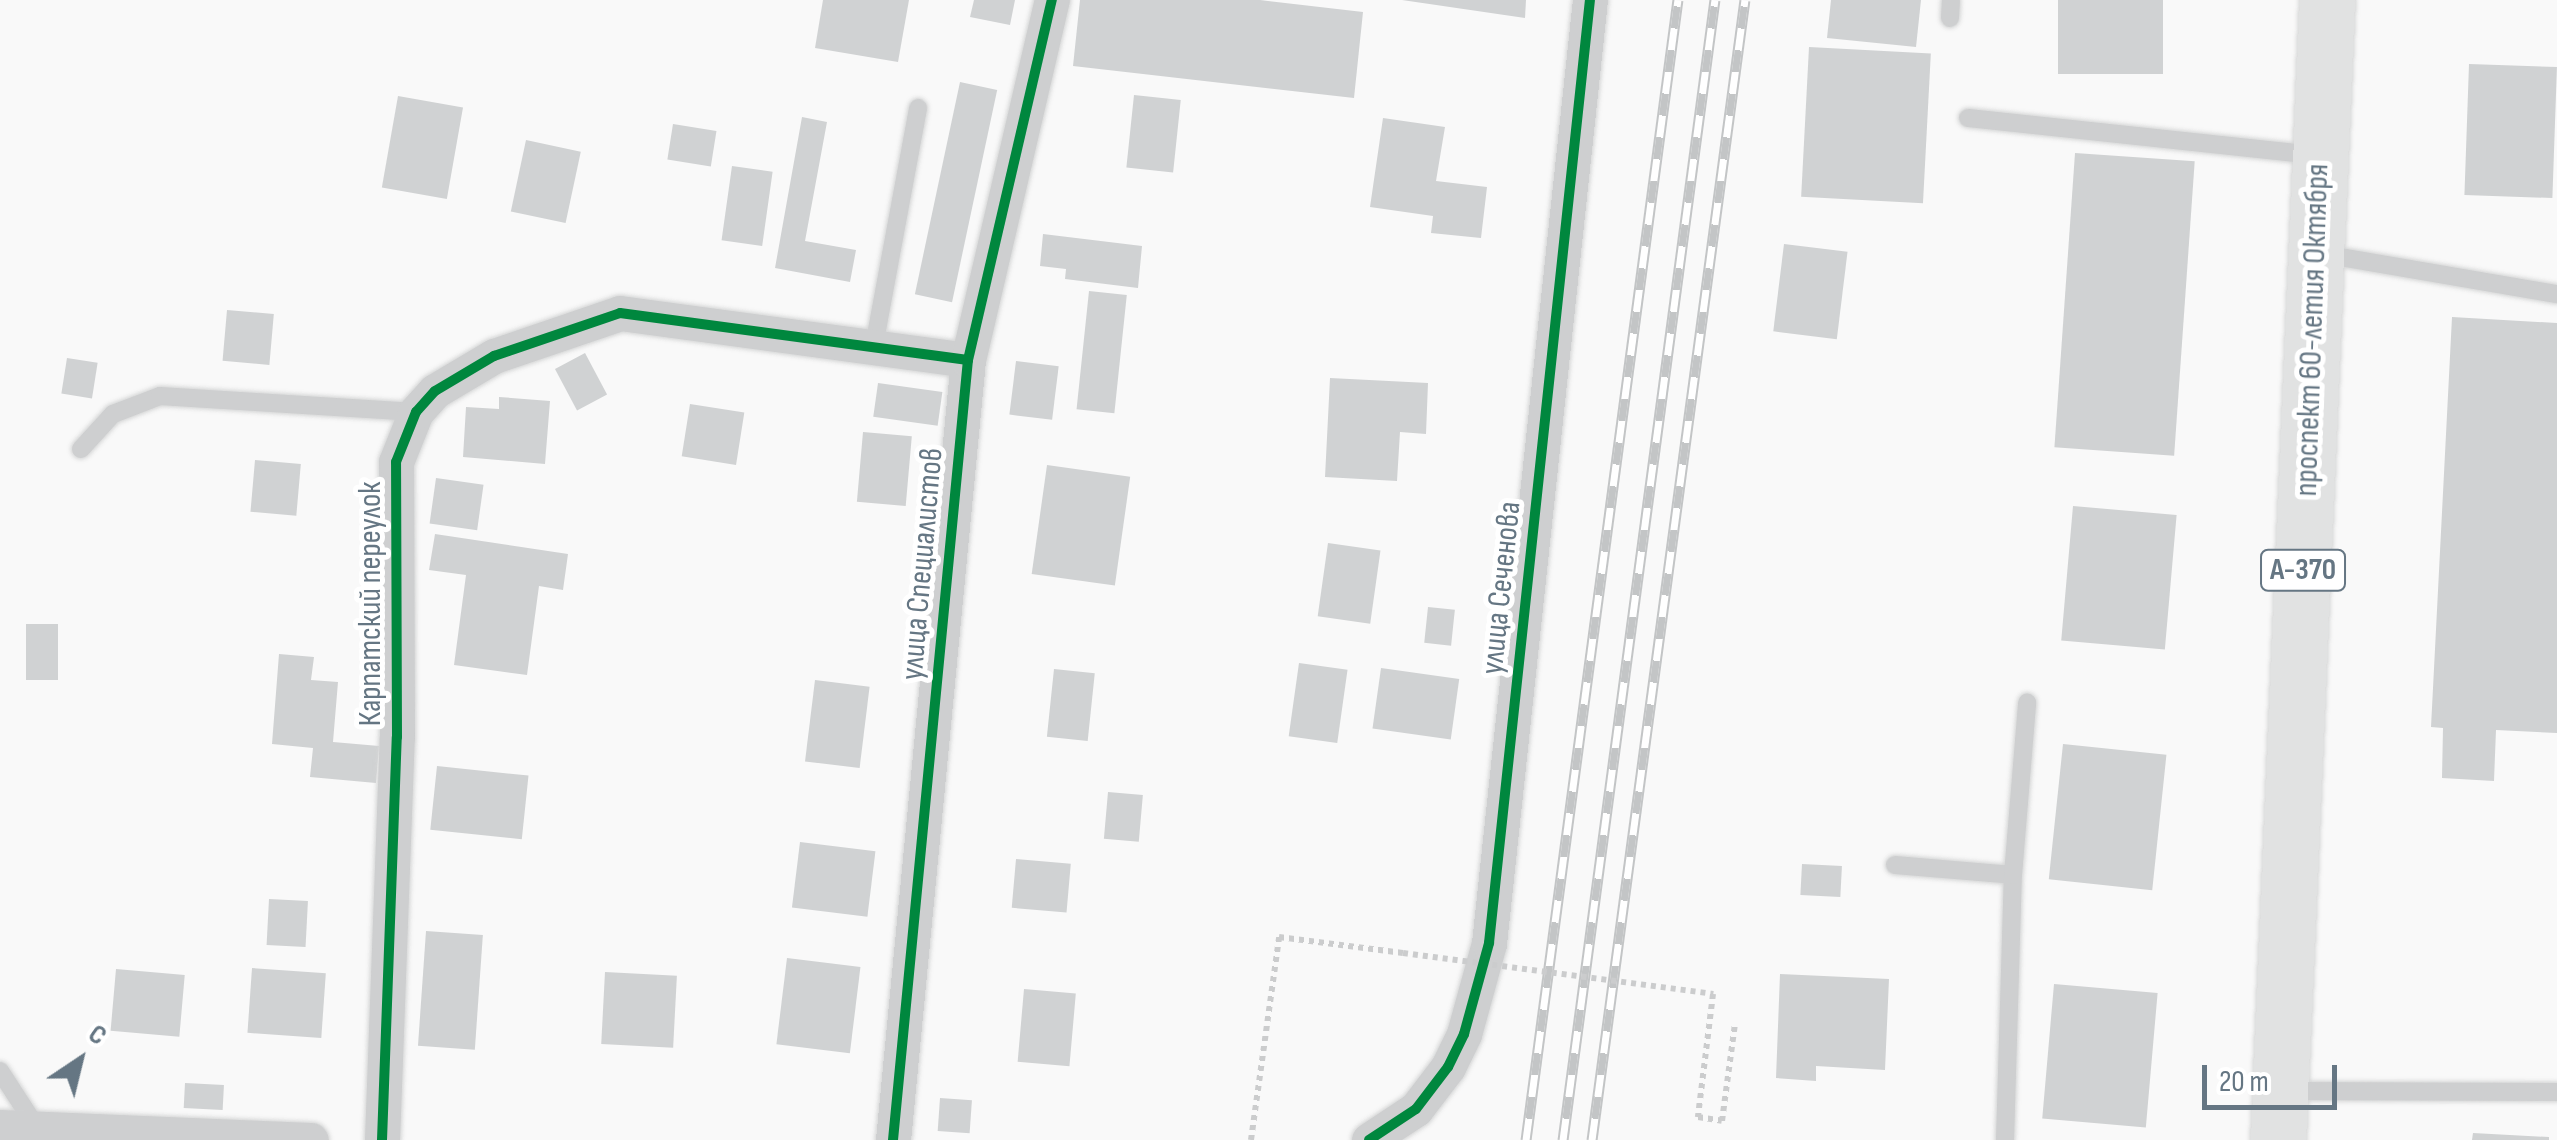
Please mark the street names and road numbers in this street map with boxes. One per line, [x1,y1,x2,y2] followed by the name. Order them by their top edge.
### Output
[2288,163,2338,497] street label: проспект 60-летия Октября
[894,446,952,682] street label: улица Специалистов
[352,482,390,726] street label: Карпатский переулок
[1474,500,1530,676] street label: улица Сеченова
[2258,545,2348,595] road number: А-370

